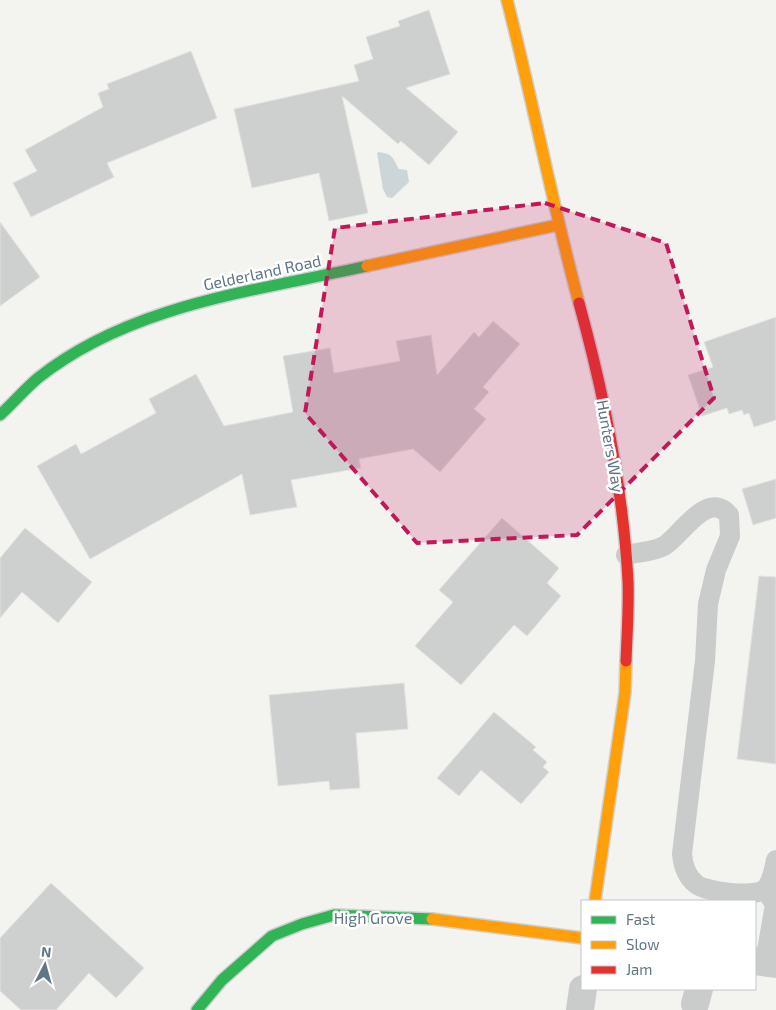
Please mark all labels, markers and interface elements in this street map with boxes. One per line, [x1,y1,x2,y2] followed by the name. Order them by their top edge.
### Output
[201,250,323,294] street label: Gelderland Road
[593,398,629,494] street label: Hunters Way
[581,900,756,990] legend
[334,908,412,927] street label: High Grove
[626,910,656,928] text: Fast
[626,935,660,953] text: Slow
[20,940,70,990] north arrow
[40,943,52,961] text: N
[626,960,652,978] text: Jam

